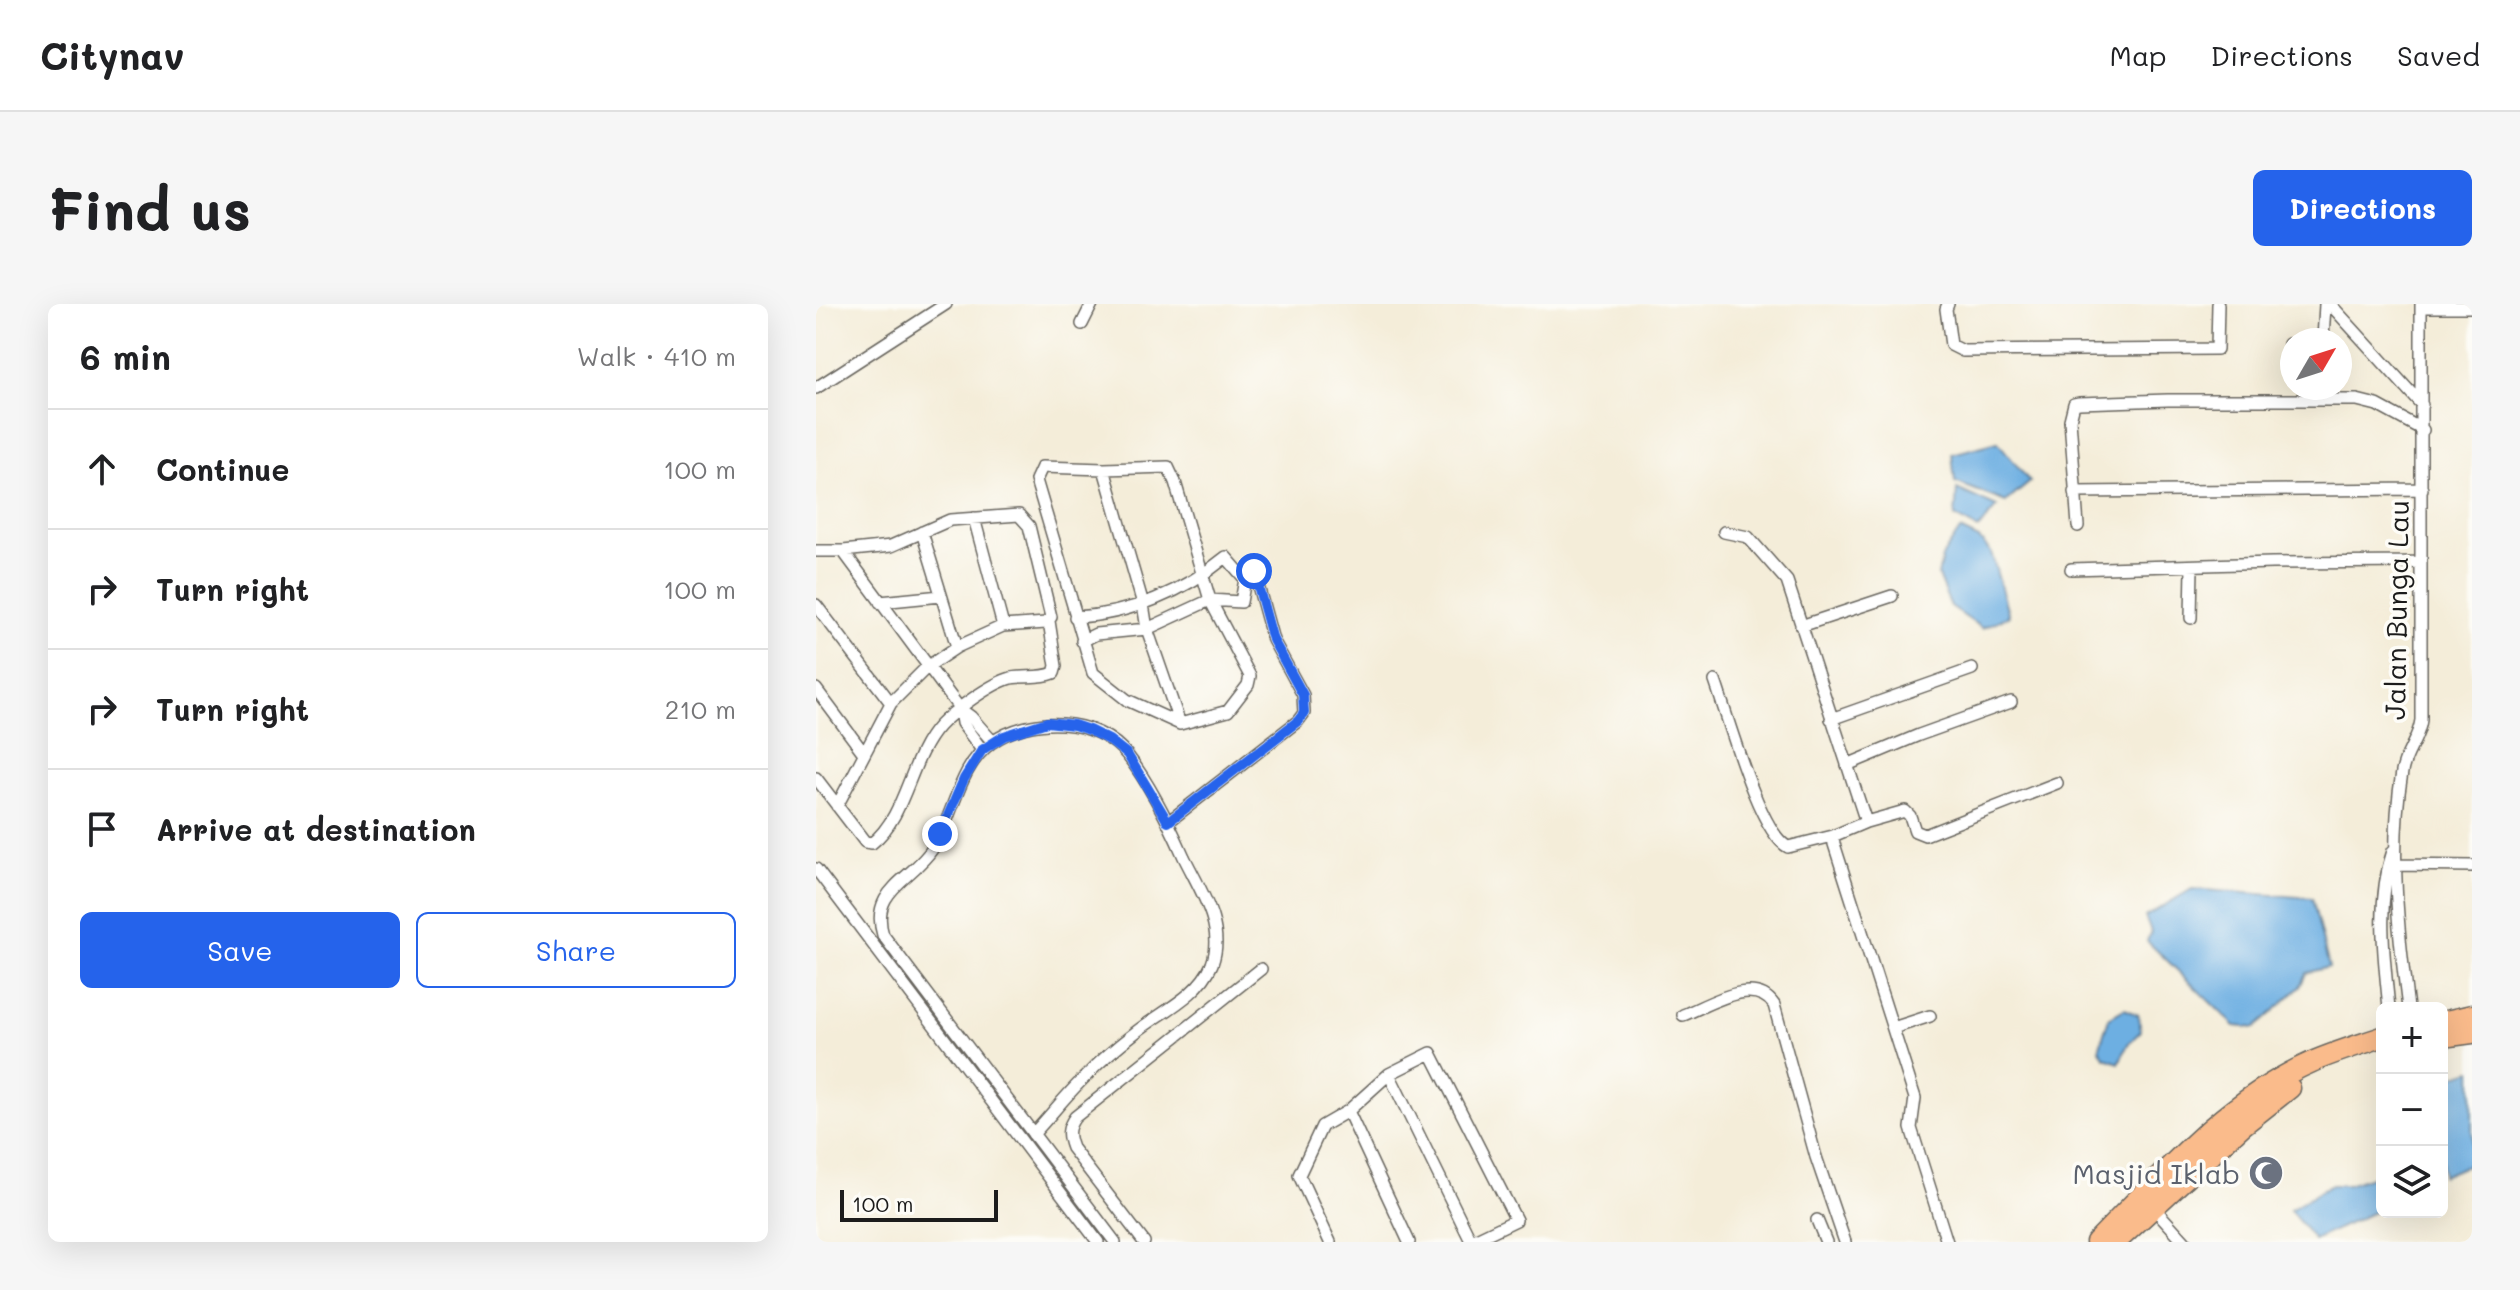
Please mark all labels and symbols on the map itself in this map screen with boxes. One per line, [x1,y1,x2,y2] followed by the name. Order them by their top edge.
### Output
[2280,328,2352,400] north arrow
[2376,500,2416,720] street label: Jalan Bunga Lau
[1236,553,1272,589] route start
[922,816,958,852] route end
[2247,1154,2285,1192] mosque icon: Masjid Iklab
[2073,1155,2240,1191] place label: Masjid Iklab
[840,1186,998,1222] scale bar

